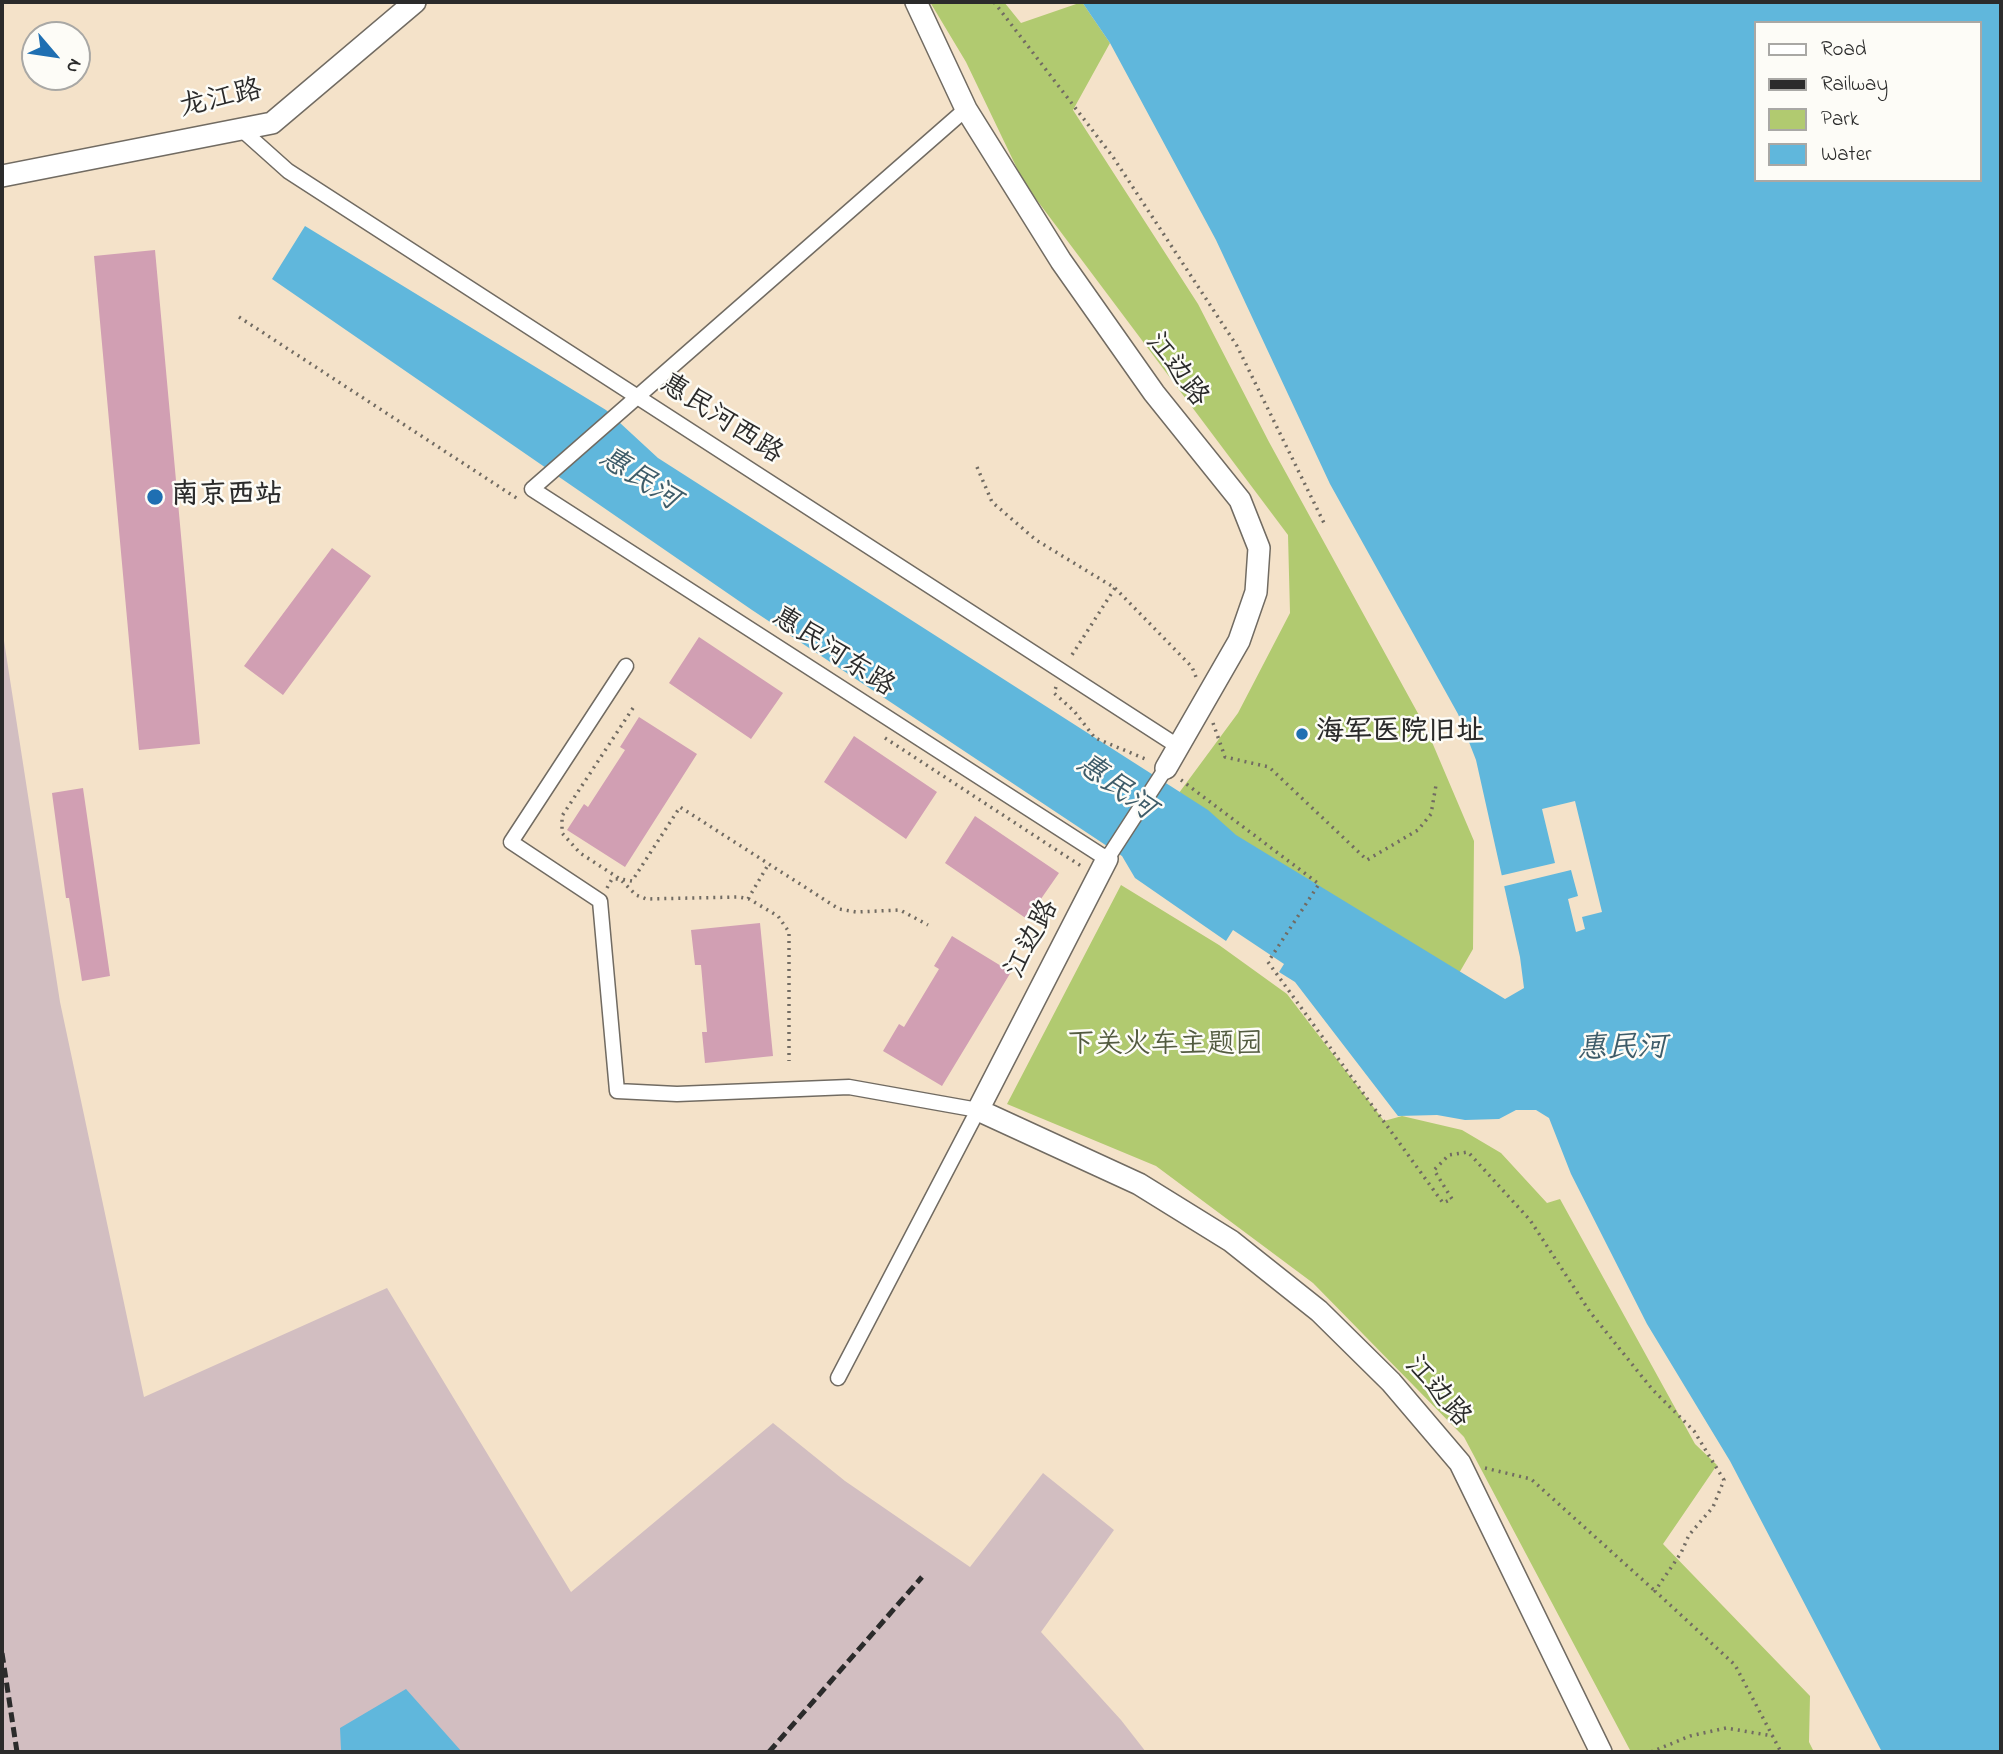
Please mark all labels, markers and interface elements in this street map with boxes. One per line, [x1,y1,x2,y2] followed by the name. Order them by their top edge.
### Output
[21,21,91,91] north arrow
[1755,21,1982,182] legend
[1821,35,1867,65] text: Road
[58,53,88,78] text: N
[1821,70,1888,100] text: Railway
[176,75,266,127] street label: 龙江路
[1821,105,1859,135] text: Park
[1821,140,1872,170] text: Water
[1136,327,1214,415] street label: 江边路
[652,369,788,473] street label: 惠民河西路
[590,441,686,521] water label: 惠民河
[171,480,283,514] place label: 南京西站
[145,487,165,507] marker: 南京西站
[764,602,900,706] street label: 惠民河东路
[1316,717,1484,751] place label: 海军医院旧址
[1294,726,1310,742] marker: 海军医院旧址
[1067,748,1161,830] water label: 惠民河
[1000,895,1068,985] street label: 江边路
[1067,1030,1263,1064] park label: 下关火车主题园
[1577,1032,1667,1070] water label: 惠民河
[1396,1350,1476,1436] street label: 江边路

